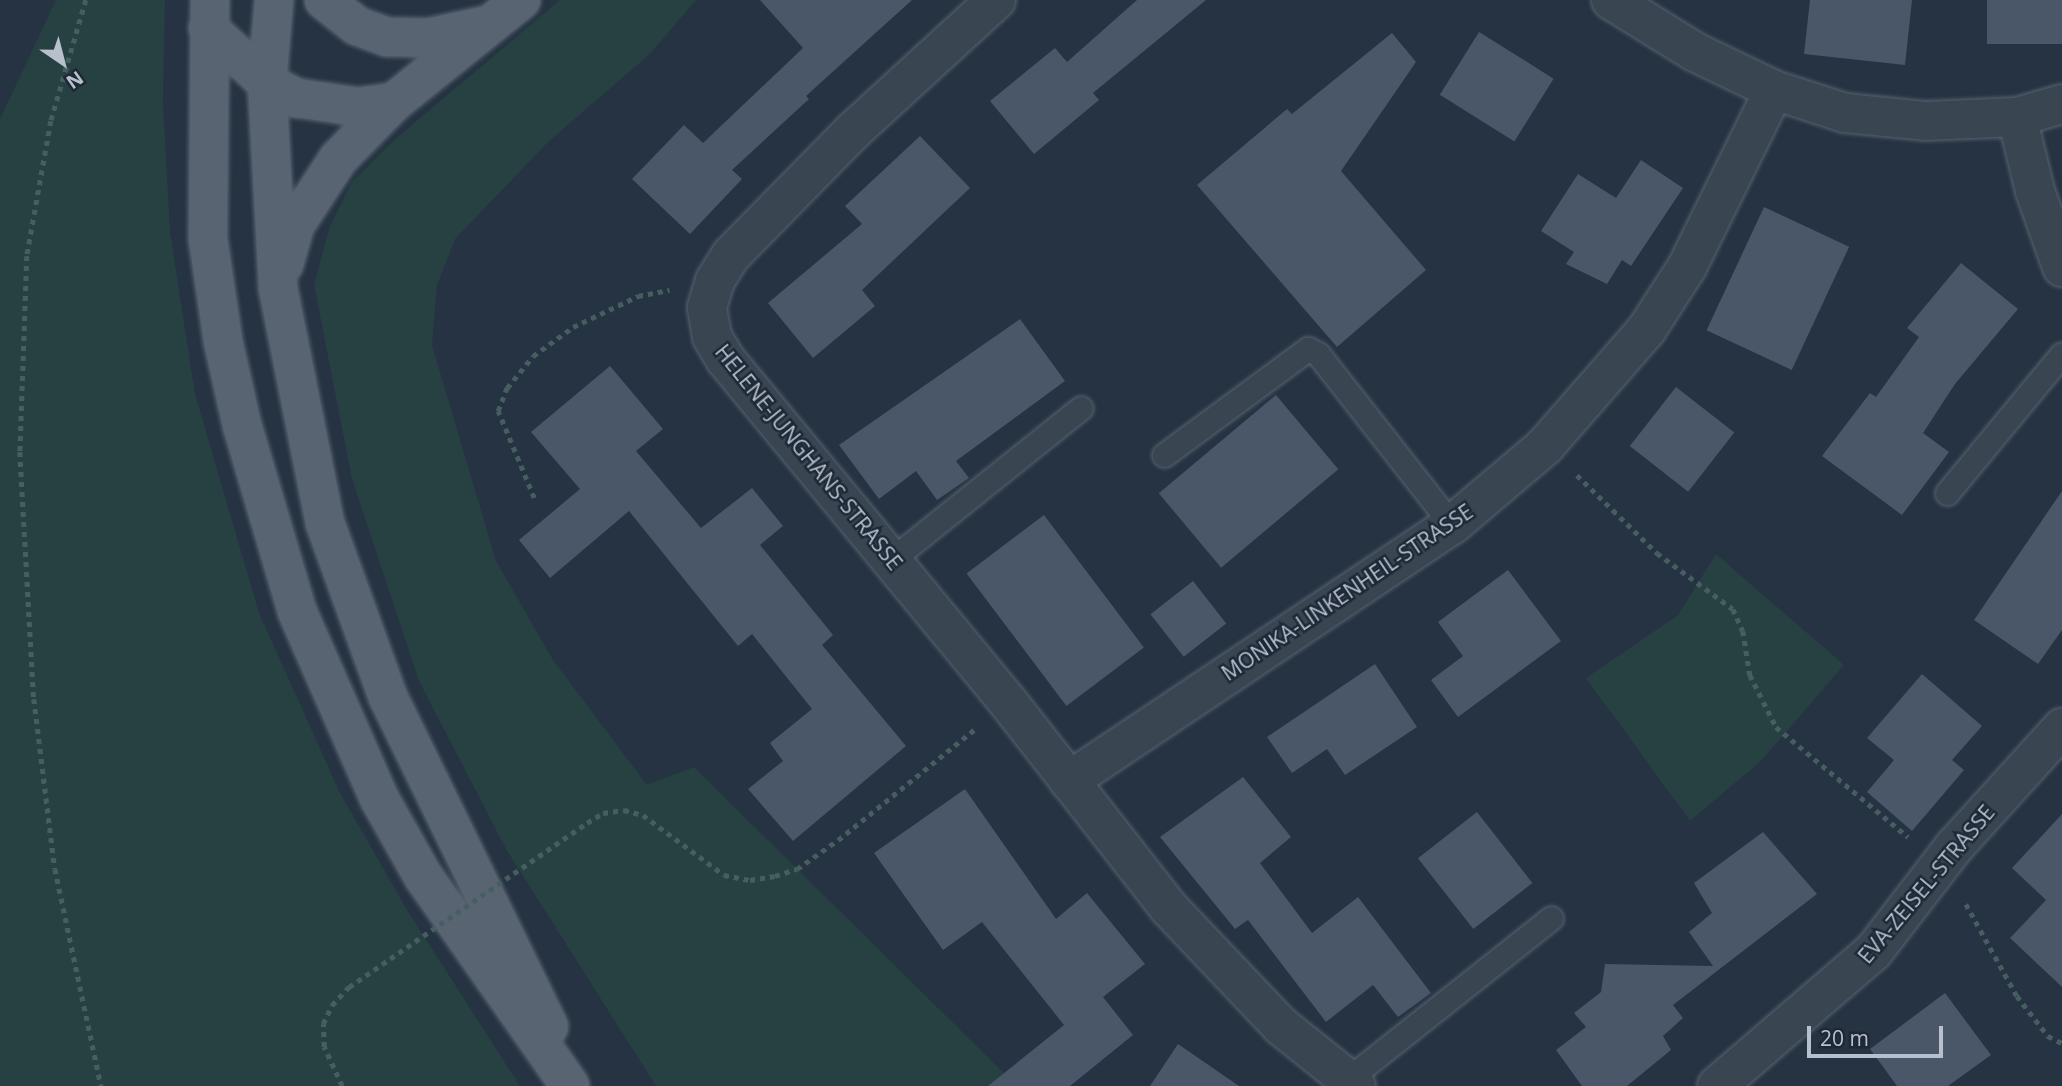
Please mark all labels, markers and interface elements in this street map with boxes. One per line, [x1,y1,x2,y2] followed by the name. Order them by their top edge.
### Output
[28,28,98,98] north arrow
[61,65,89,95] text: N
[710,339,908,575] street label: HELENE-JUNGHANS-STRASSE
[1217,498,1477,686] street label: MONIKA-LINKENHEIL-STRASSE
[1852,800,2000,968] street label: EVA-ZEISEL-STRASSE
[1810,1012,1946,1056] scale bar
[1820,1024,1869,1052] text: 20 m

